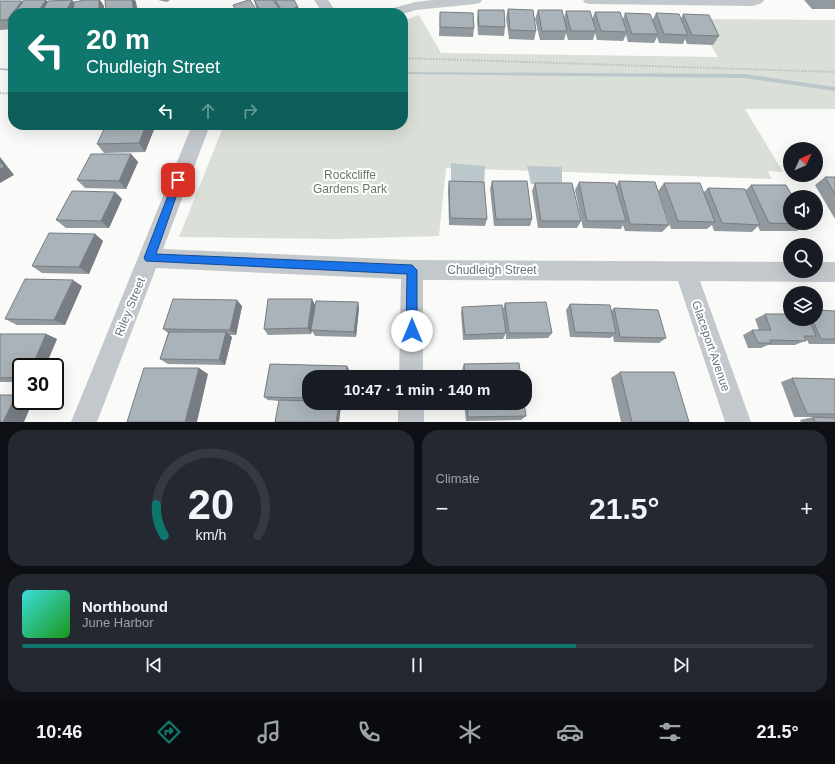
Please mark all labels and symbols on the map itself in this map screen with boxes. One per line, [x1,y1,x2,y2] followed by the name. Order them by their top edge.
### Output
[783,142,823,182] north arrow
[161,163,195,197] pin
[313,168,388,196] park label: Rockcliffe Gardens Park
[447,263,537,277] street label: Chudleigh Street
[112,275,148,338] street label: Riley Street
[689,299,733,394] street label: Glaceport Avenue
[391,310,433,352] position arrow
[12,358,64,410] speed limit sign: 30

